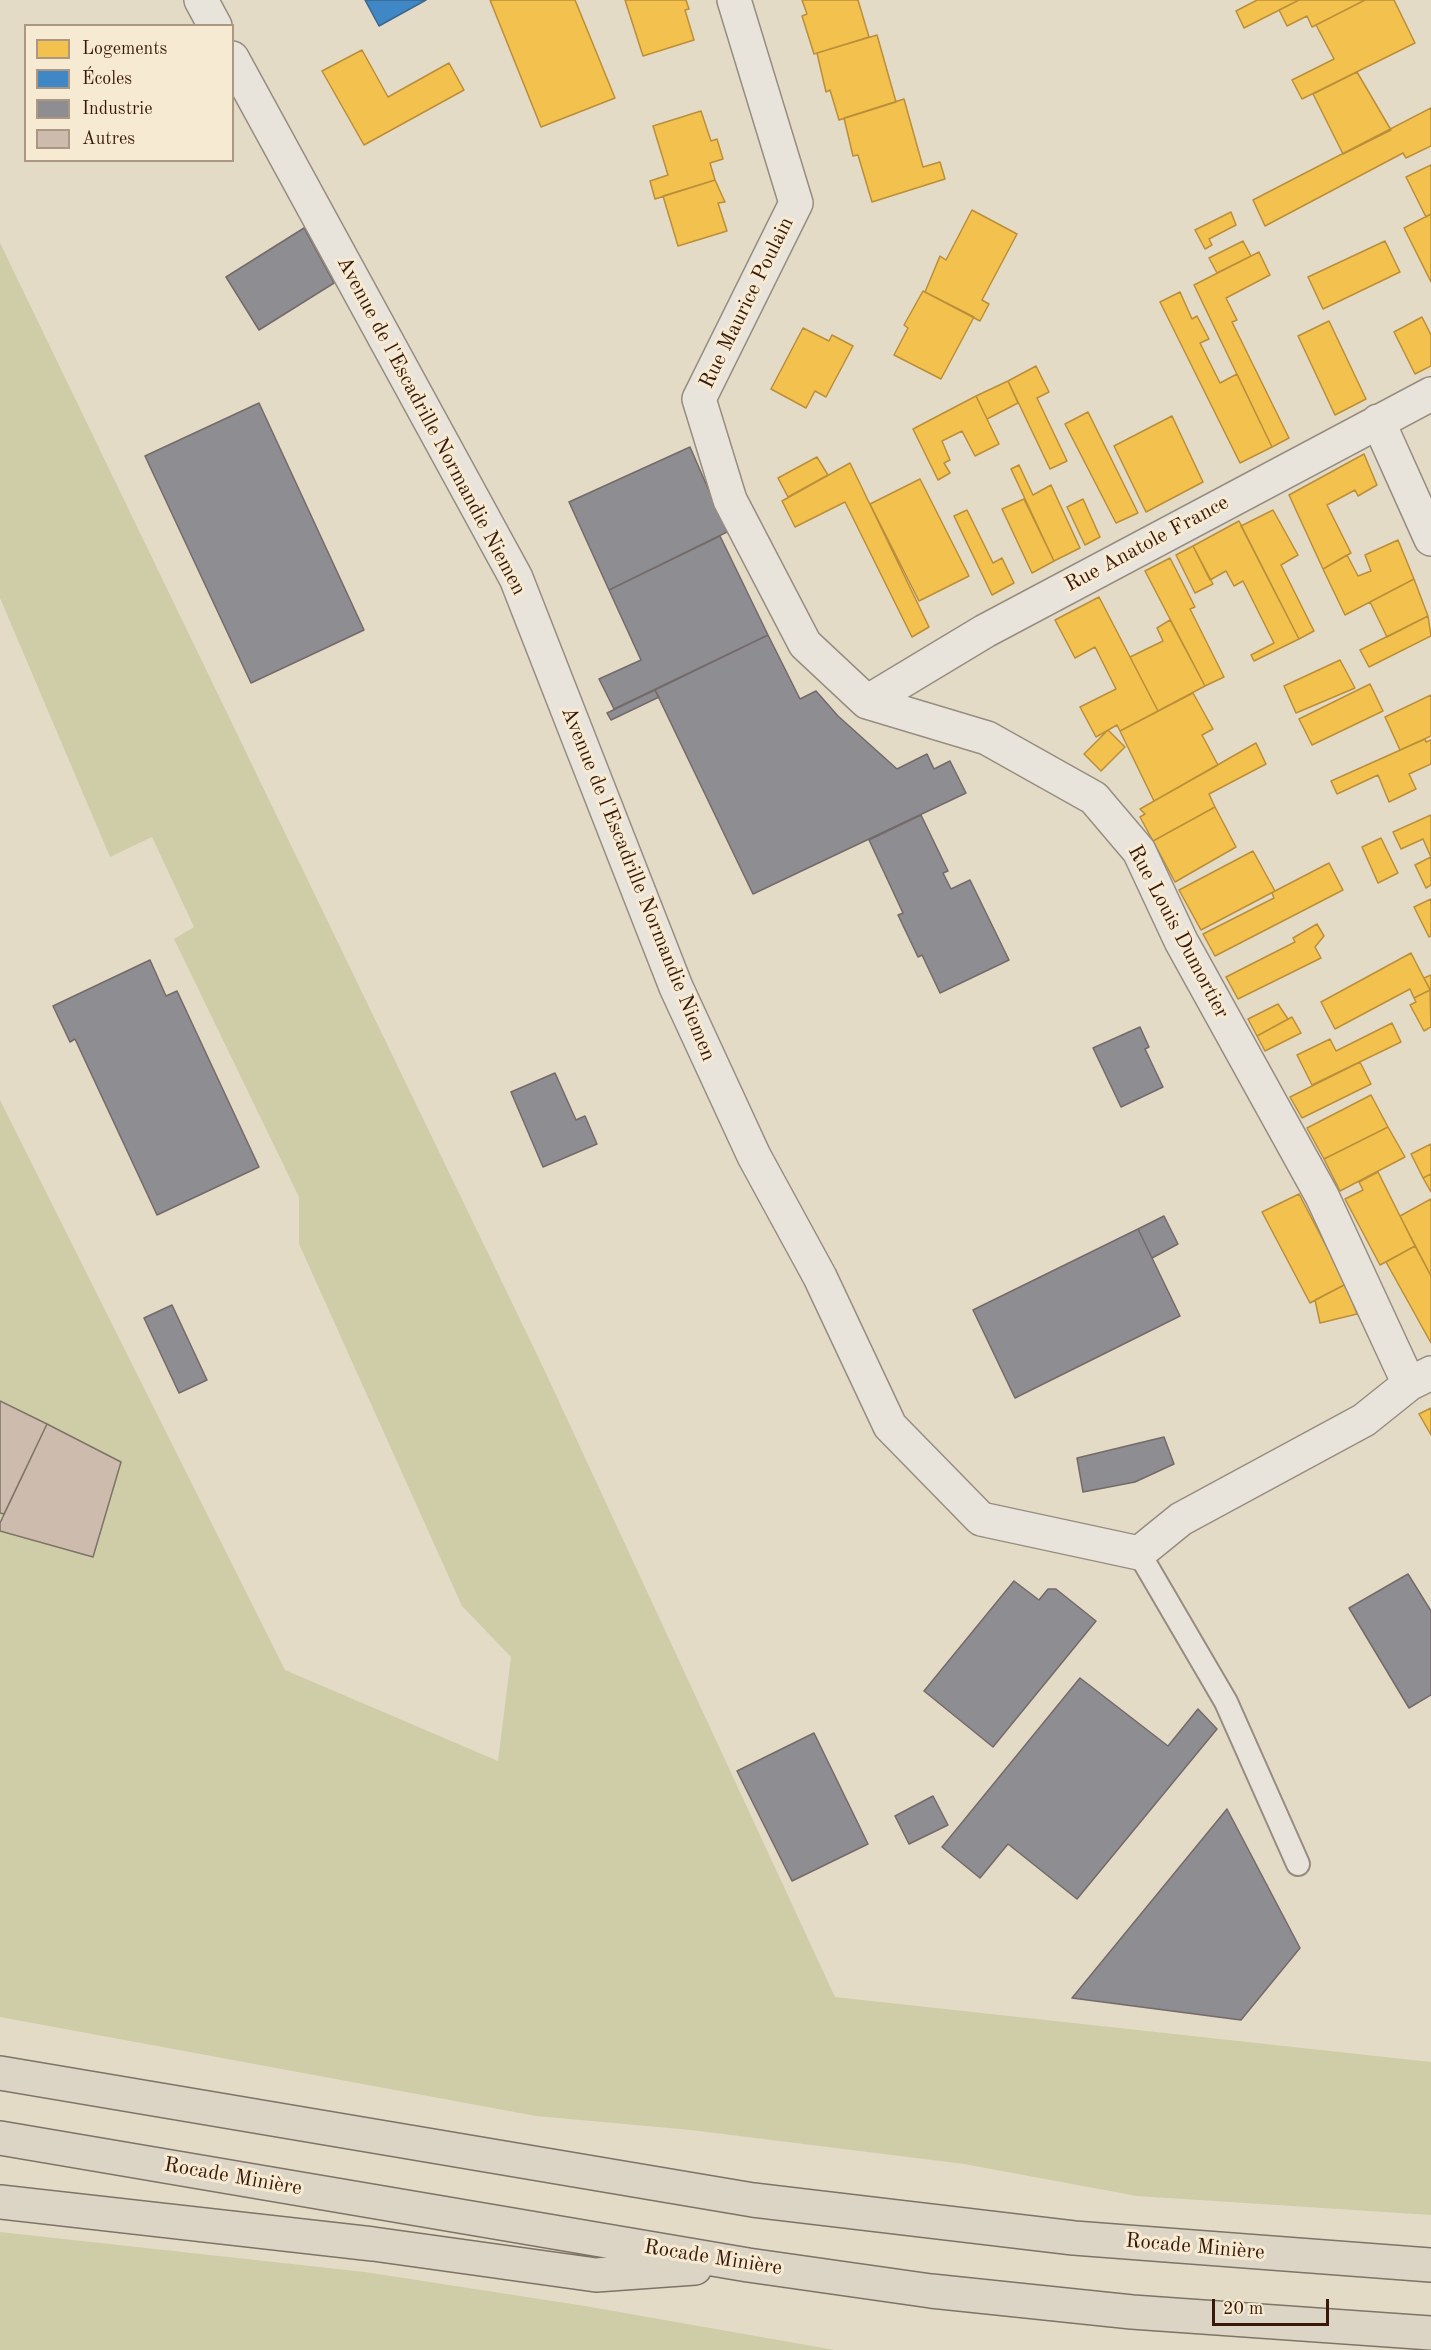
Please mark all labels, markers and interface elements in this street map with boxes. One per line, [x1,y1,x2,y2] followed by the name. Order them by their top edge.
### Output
[24,24,234,162] legend
[82,40,167,58] text: Logements
[82,70,132,88] text: Écoles
[82,100,152,118] text: Industrie
[82,130,135,148] text: Autres
[695,213,799,393] street label: Rue Maurice Poulain
[331,252,531,600] street label: Avenue de l'Escadrille Normandie Niemen
[1061,490,1233,598] street label: Rue Anatole France
[555,703,721,1065] street label: Avenue de l'Escadrille Normandie Niemen
[1122,841,1234,1023] street label: Rue Louis Dumortier
[162,2152,304,2202] street label: Rocade Minière
[1124,2228,1266,2266] street label: Rocade Minière
[642,2235,784,2281] street label: Rocade Minière
[1215,2287,1332,2325] scale bar
[1223,2300,1263,2318] text: 20 m

